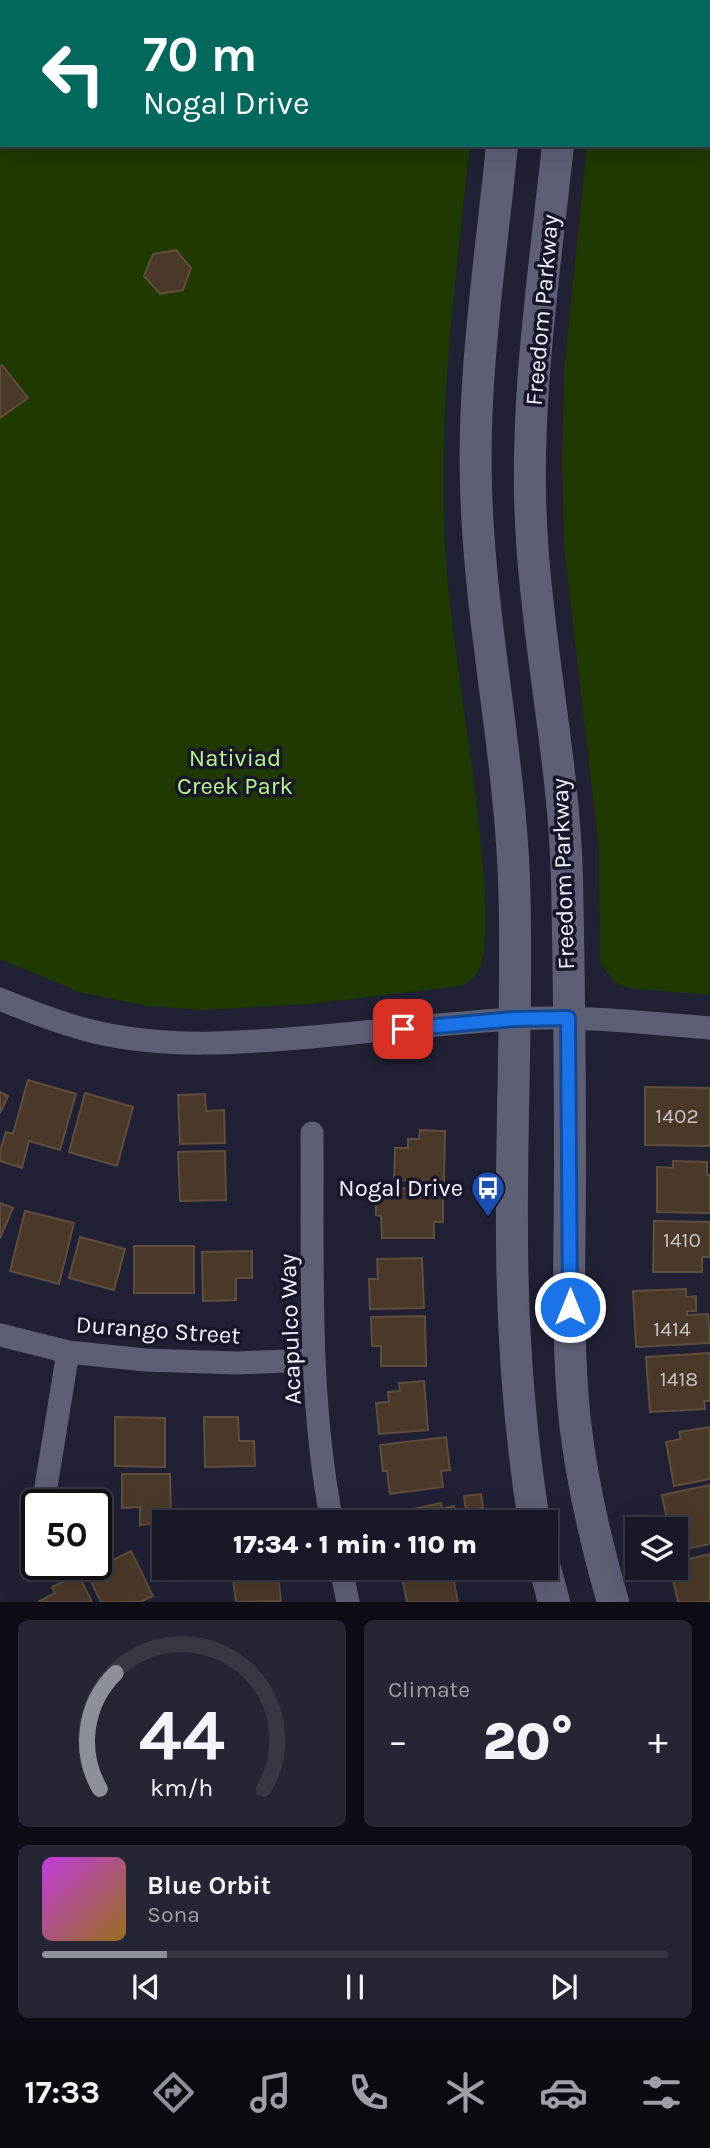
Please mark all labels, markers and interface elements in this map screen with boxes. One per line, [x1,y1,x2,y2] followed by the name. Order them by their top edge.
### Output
[143,26,257,83] text: 70 m
[28,28,119,119] icon: left
[143,85,309,122] text: Nogal Drive
[520,213,564,407] street label: Freedom Parkway
[177,744,293,800] park label: Nativiad Creek Park
[546,778,580,970] street label: Freedom Parkway
[373,999,433,1059] pin
[384,1010,422,1048] icon: arrive
[655,1104,699,1128] house number: 1402
[469,1169,507,1218] bus stop icon: Nogal Drive
[338,1174,463,1202] place label: Nogal Drive
[663,1228,701,1252] house number: 1410
[273,1253,307,1405] street label: Acapulco Way
[533,1270,607,1344] position arrow
[75,1310,241,1350] street label: Durango Street
[653,1317,691,1341] house number: 1414
[660,1367,698,1391] house number: 1418
[21,1489,112,1580] speed limit sign: 50
[625,1517,688,1580] map controls
[625,1517,688,1580] button: layers
[233,1529,477,1560] text: 17:34 · 1 min · 110 m
[388,1676,470,1703] text: Climate
[139,1693,225,1778] text: 44
[483,1711,573,1772] text: 20°
[388,1719,408,1764] text: −
[648,1719,668,1764] text: +
[150,1773,214,1802] text: km/h
[147,1870,271,1901] text: Blue Orbit
[147,1901,200,1928] text: Sona
[127,1968,165,2006] icon: previous
[336,1968,374,2006] icon: pause
[545,1968,583,2006] icon: next
[149,2068,198,2117] icon: directions
[246,2068,295,2117] icon: music
[344,2068,393,2117] icon: phone
[441,2068,490,2117] icon: climate
[539,2068,588,2117] icon: car
[637,2068,686,2117] icon: filters
[24,2074,100,2111] text: 17:33

